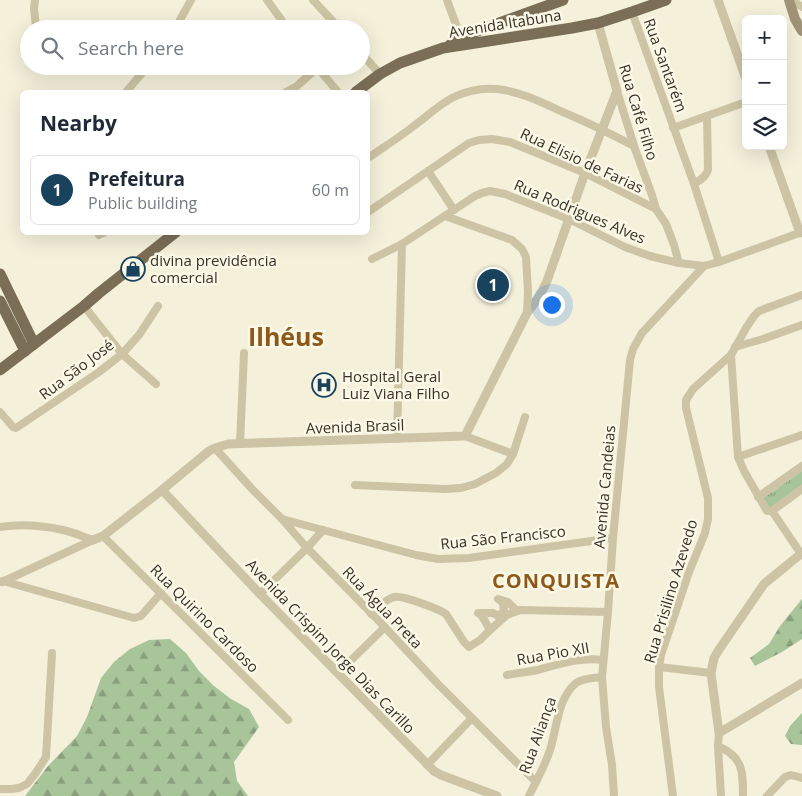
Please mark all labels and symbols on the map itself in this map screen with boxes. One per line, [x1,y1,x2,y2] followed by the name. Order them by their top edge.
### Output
[447,4,563,42] street label: Avenida Itabuna
[640,15,692,115] street label: Rua Santarém
[615,62,663,162] street label: Rua Café Filho
[517,123,647,197] street label: Rua Elisio de Farias
[511,174,649,248] street label: Rua Rodrigues Alves
[150,250,277,287] place label: divina previdência comercial
[120,256,146,282] shop icon: divina previdência comercial
[477,266,509,304] pin: 1
[539,292,565,318] your location
[248,319,324,353] district label: Ilhéus
[35,334,117,404] street label: Rua São José
[342,366,450,403] place label: Hospital Geral Luiz Viana Filho
[311,372,337,398] hospital icon: Hospital Geral Luiz Viana Filho
[305,414,405,438] street label: Avenida Brasil
[589,425,619,549] street label: Avenida Candeias
[639,517,701,665] street label: Rua Prisilino Azevedo
[439,520,567,554] street label: Rua São Francisco
[242,555,420,737] street label: Avenida Crispim Jorge Dias Carillo
[146,559,264,677] street label: Rua Quirino Cardoso
[339,562,427,652] street label: Rua Água Preta
[492,567,620,594] district label: CONQUISTA
[515,637,591,669] street label: Rua Pio XII
[514,694,560,776] street label: Rua Aliança

